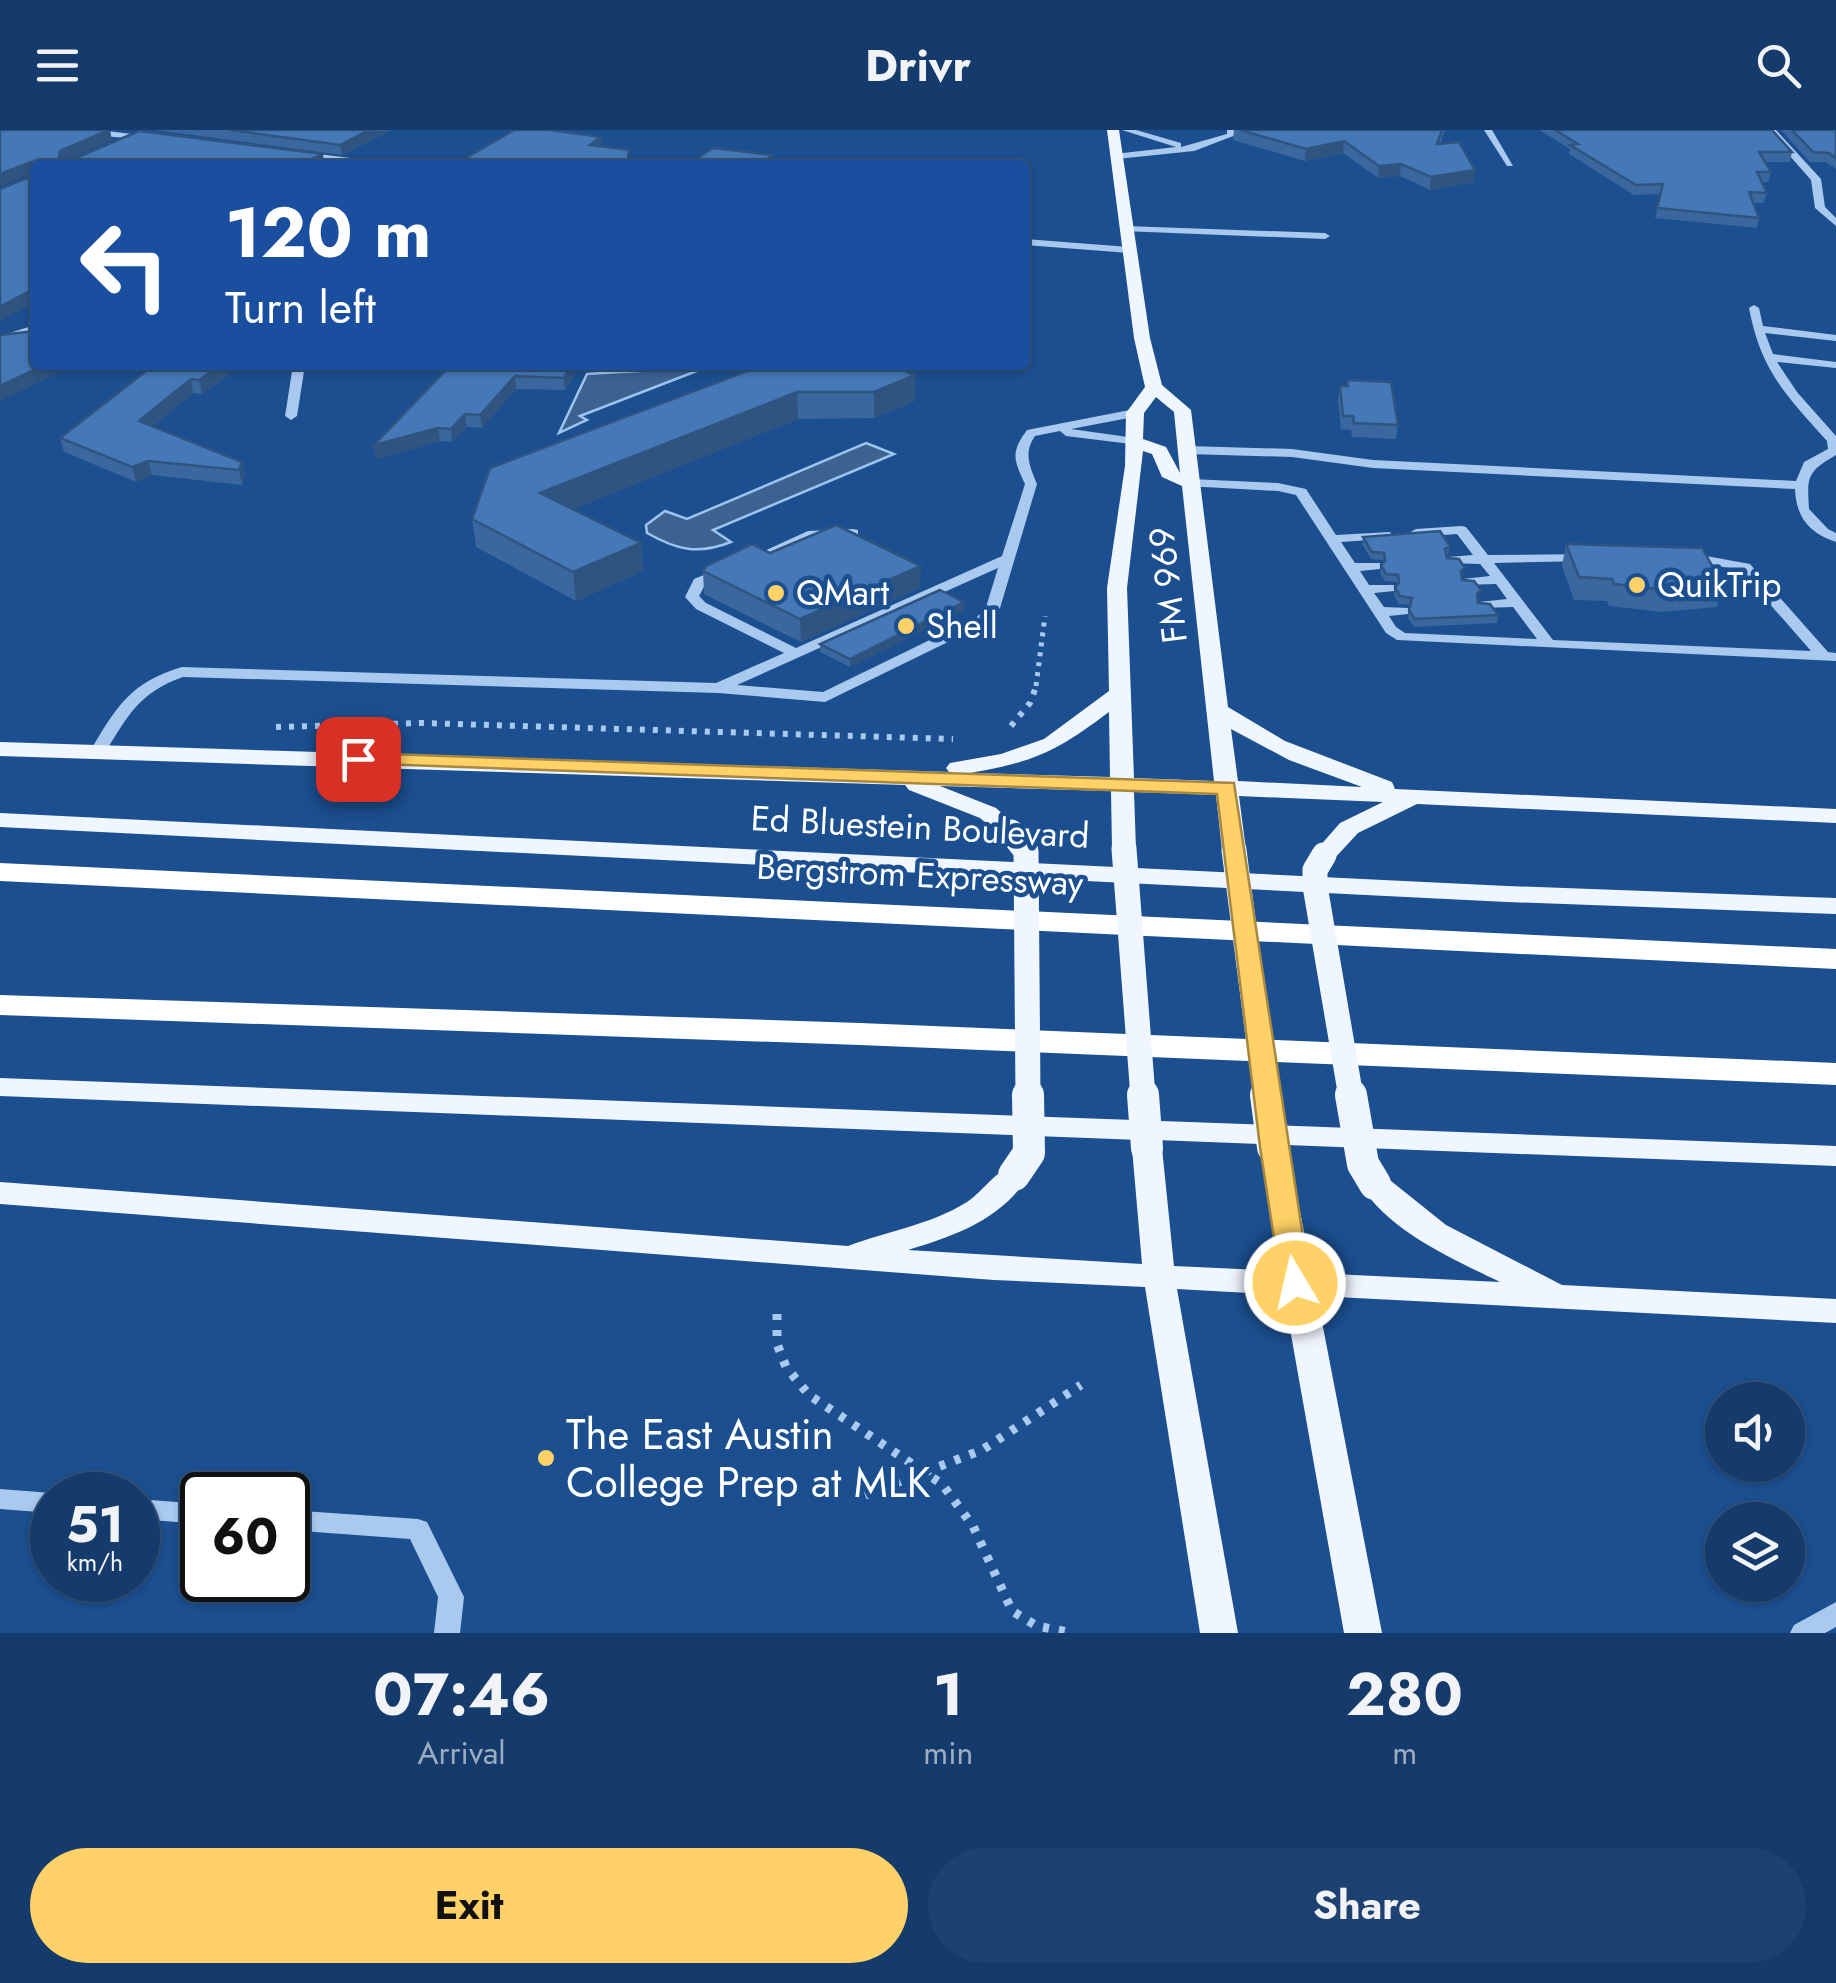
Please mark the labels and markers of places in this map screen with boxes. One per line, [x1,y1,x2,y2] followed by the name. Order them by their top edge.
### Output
[1657,560,1782,610] place label: QuikTrip
[796,568,890,618] place label: QMart
[1626,574,1648,596] marker: QuikTrip
[765,582,787,604] marker: QMart
[926,601,998,651] place label: Shell
[895,615,917,637] marker: Shell
[316,717,401,802] pin
[566,1404,931,1513] place label: The East Austin College Prep at MLK
[535,1447,557,1469] marker: The East Austin College Prep at MLK

